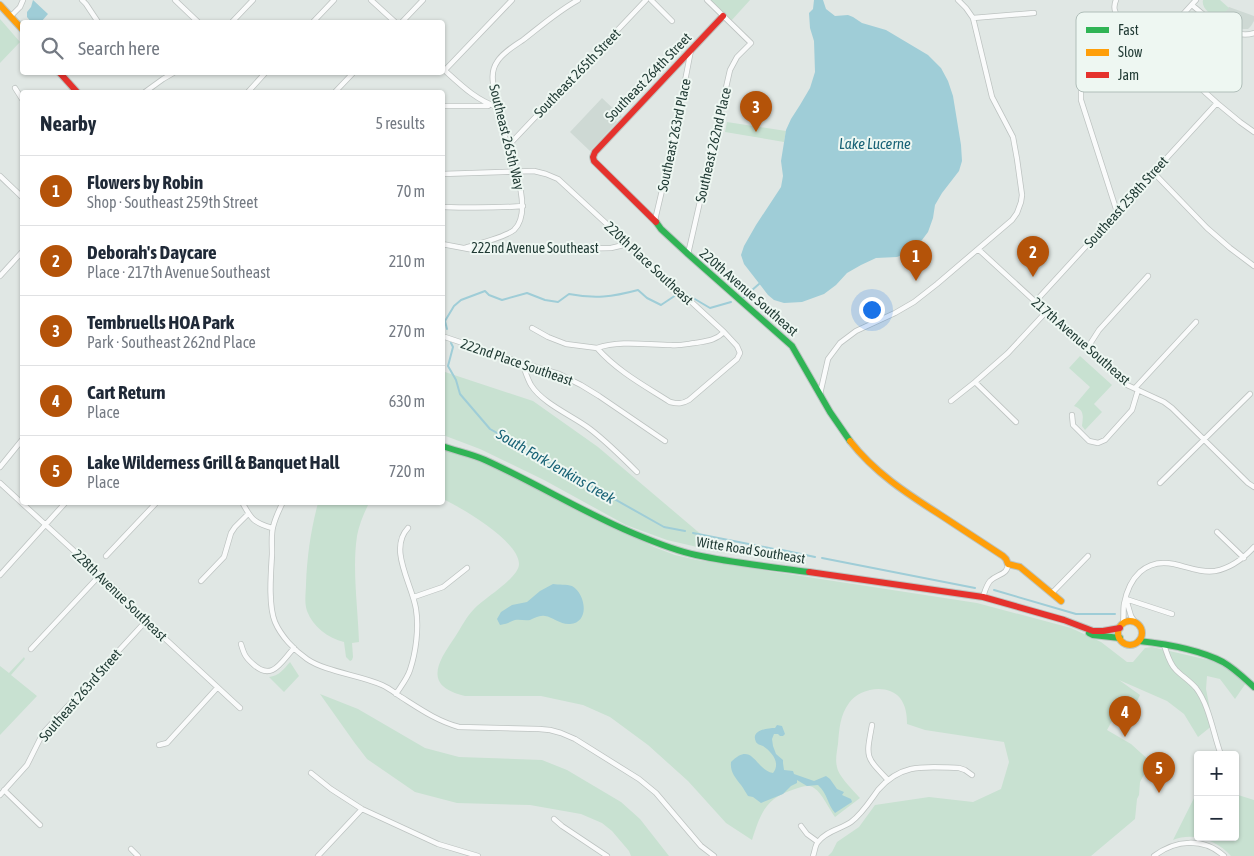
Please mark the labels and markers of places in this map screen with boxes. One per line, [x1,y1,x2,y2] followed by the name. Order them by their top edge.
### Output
[740,91,772,132] pin: 3
[1017,236,1049,277] pin: 2
[900,240,932,281] pin: 1
[1109,696,1141,737] pin: 4
[1143,752,1175,793] pin: 5

